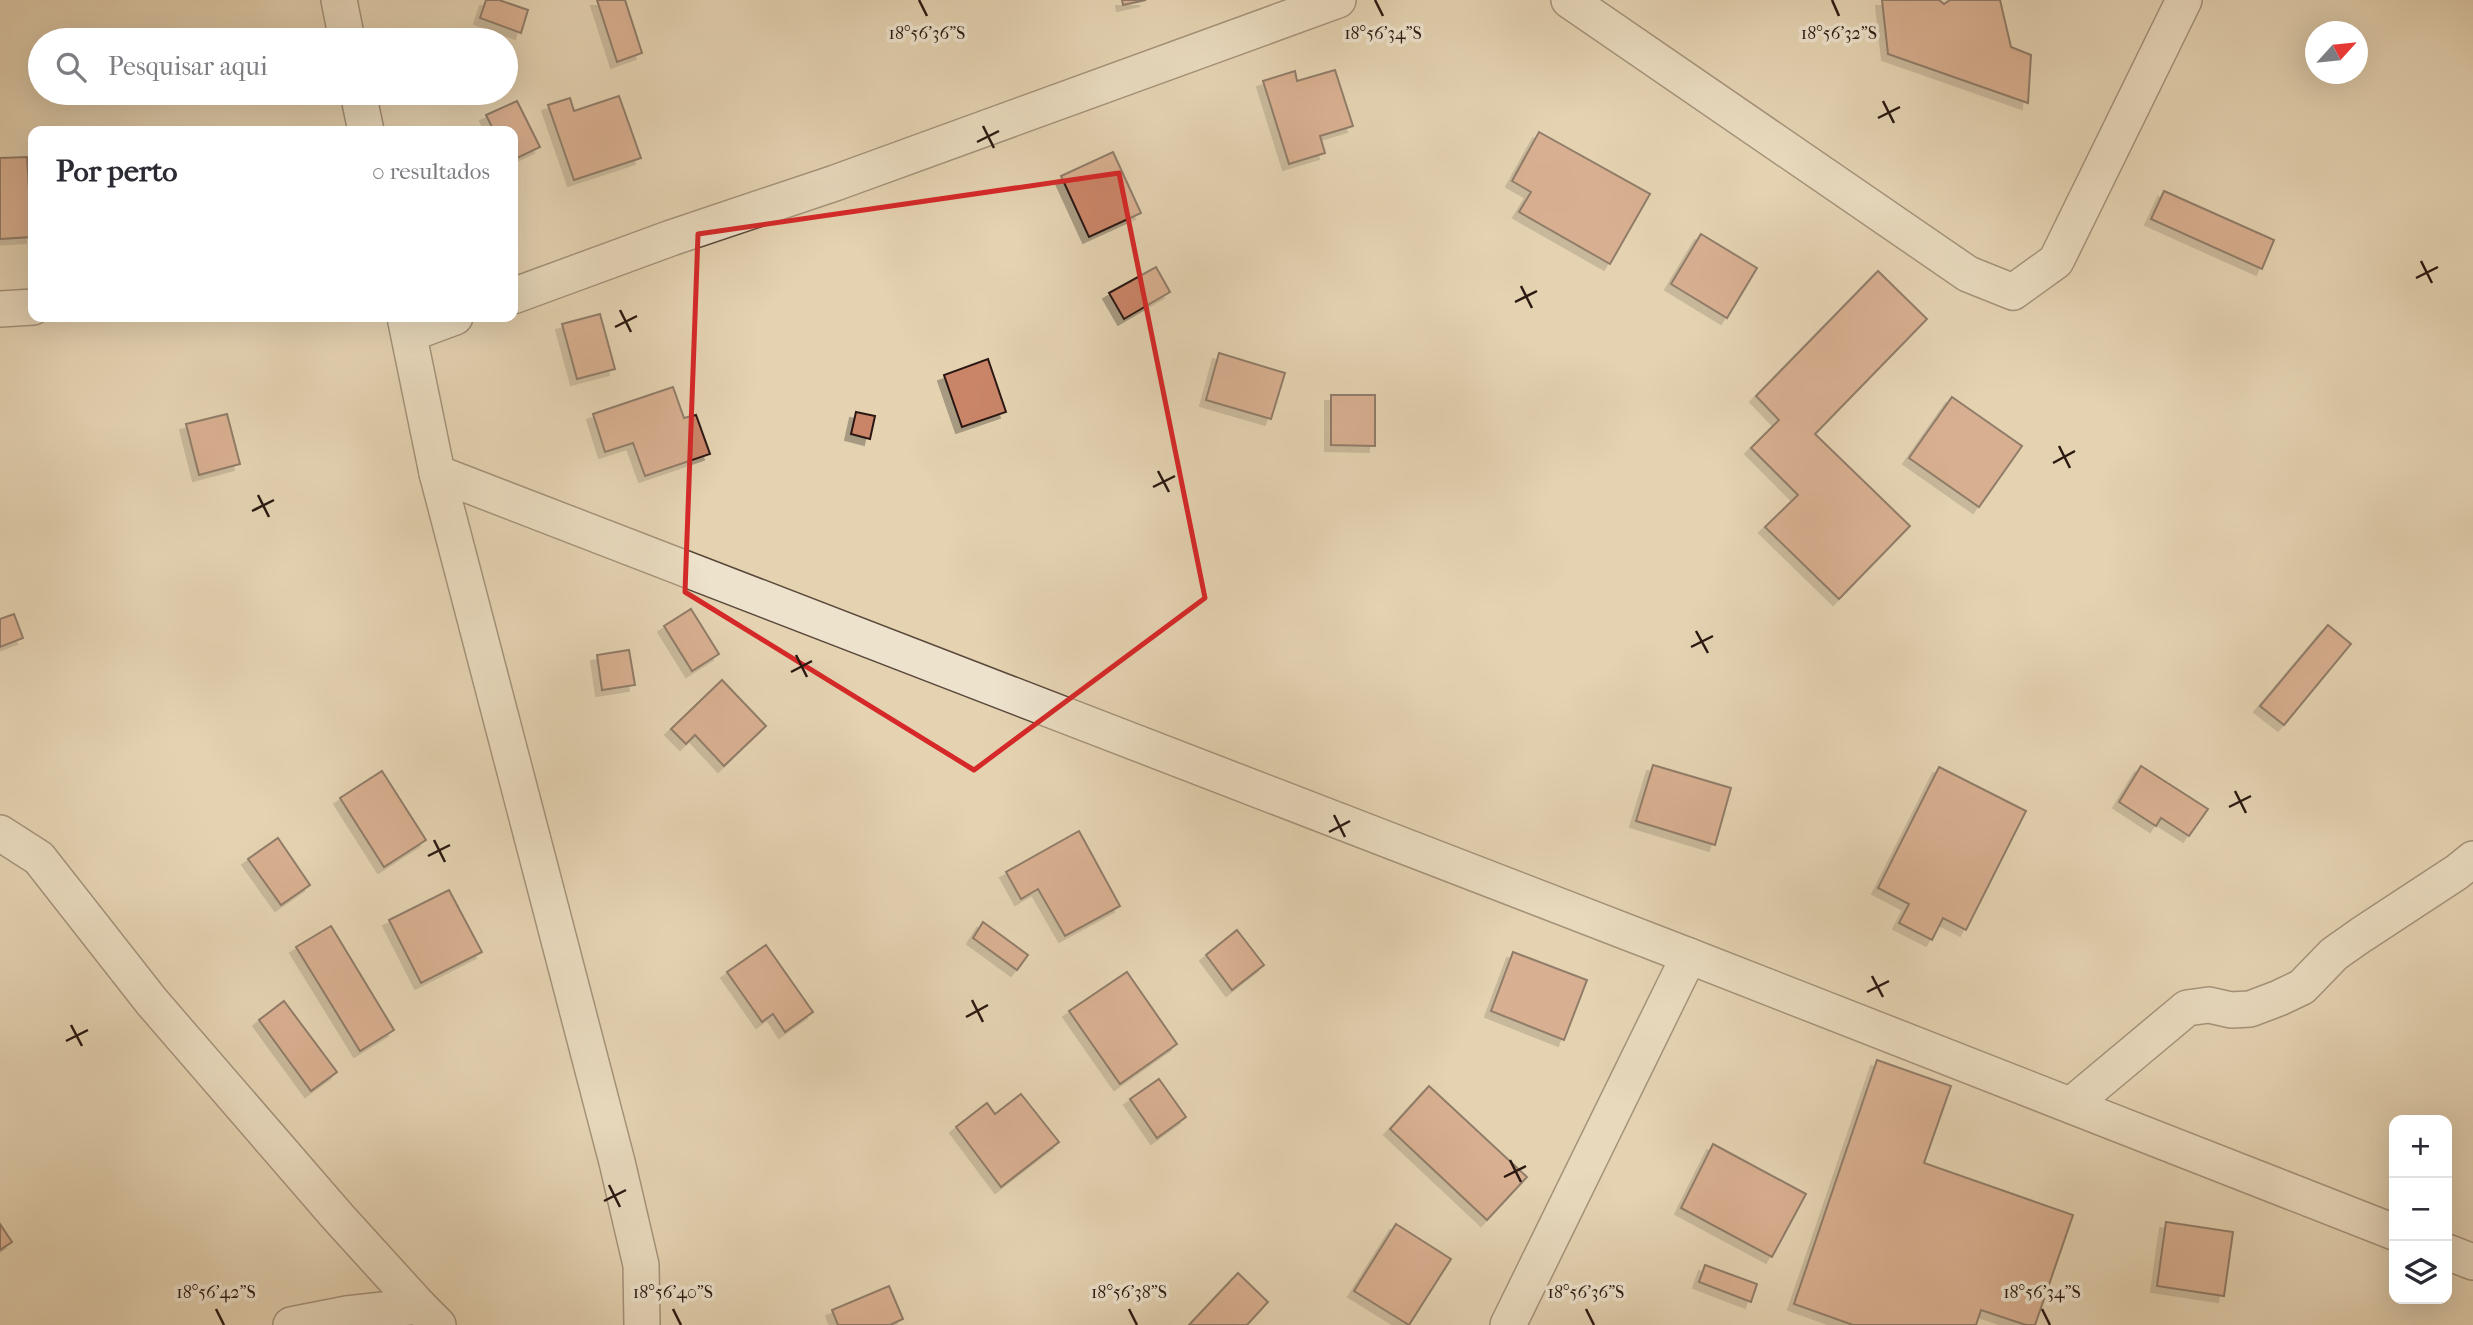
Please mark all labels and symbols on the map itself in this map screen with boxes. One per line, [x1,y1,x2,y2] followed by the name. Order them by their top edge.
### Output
[2305,21,2368,84] north arrow
[889,23,965,44] text: 18°56'36"S
[1344,23,1422,44] text: 18°56'34"S
[1801,23,1877,44] text: 18°56'32"S
[176,1282,256,1303] text: 18°56'42"S
[633,1282,713,1303] text: 18°56'40"S
[1091,1282,1167,1303] text: 18°56'38"S
[1548,1282,1624,1303] text: 18°56'36"S
[2003,1282,2081,1303] text: 18°56'34"S

